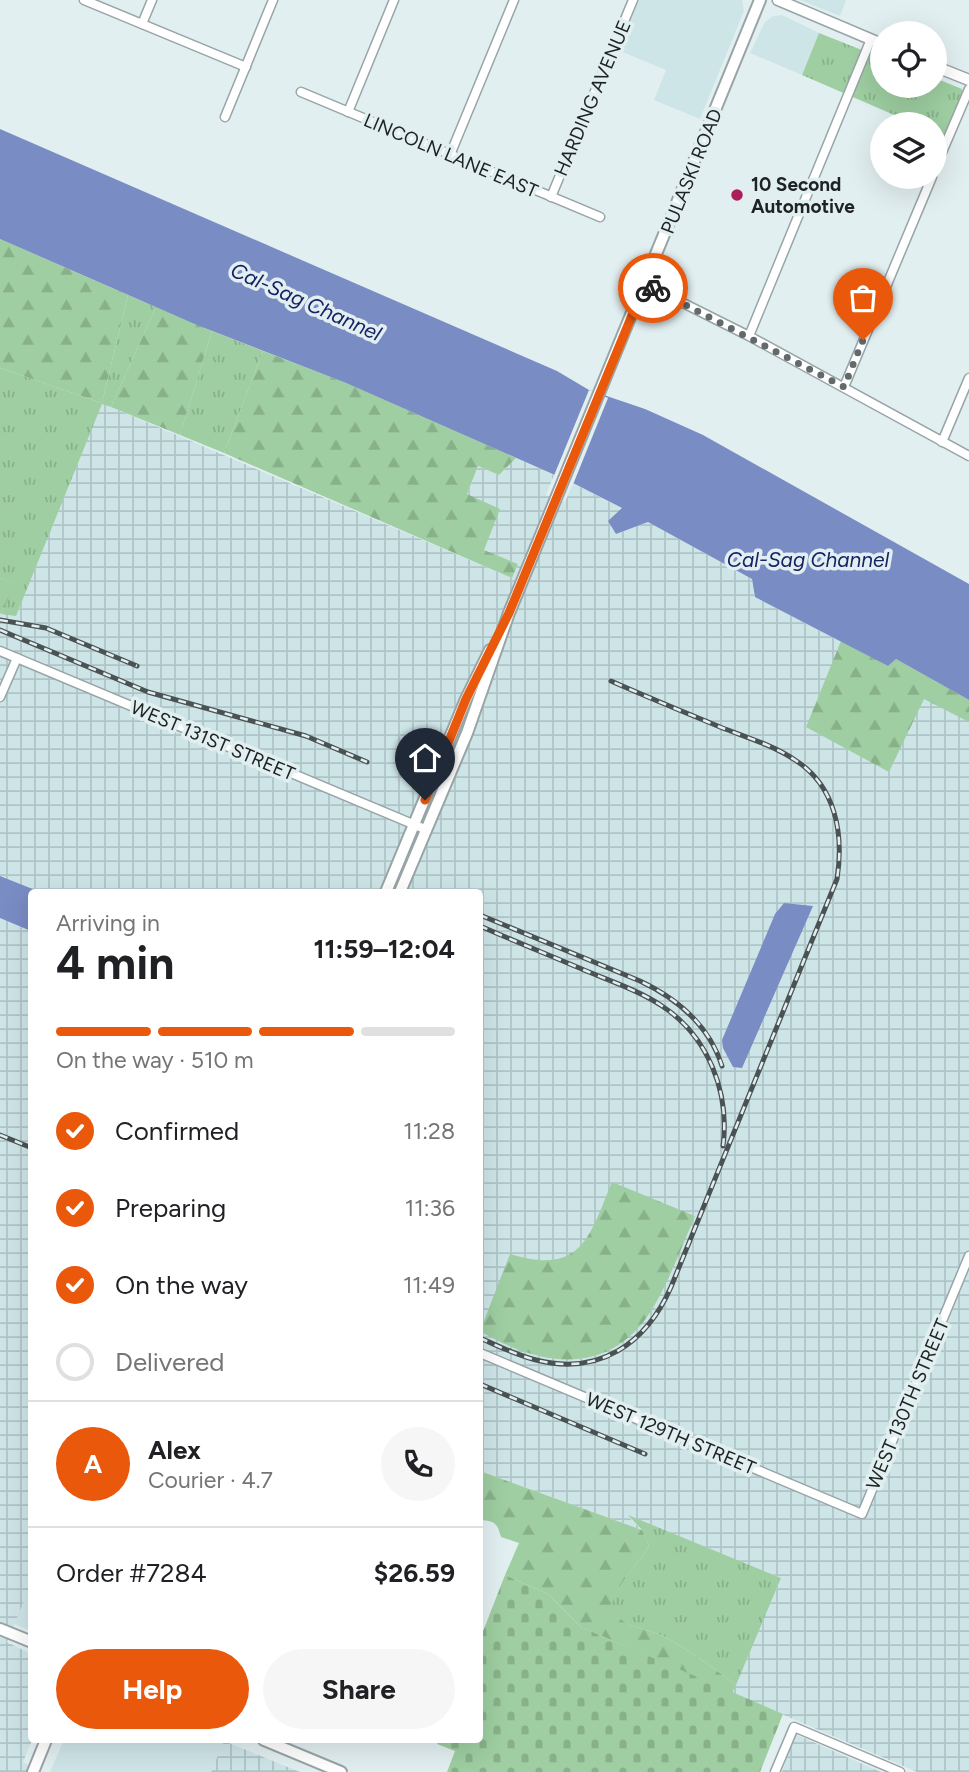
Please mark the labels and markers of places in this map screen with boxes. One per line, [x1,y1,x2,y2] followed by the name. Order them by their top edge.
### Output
[751,173,855,218] place label: 10 Second Automotive
[729,187,745,203] marker: 10 Second Automotive
[833,268,893,340] pin
[395,728,455,800] pin

